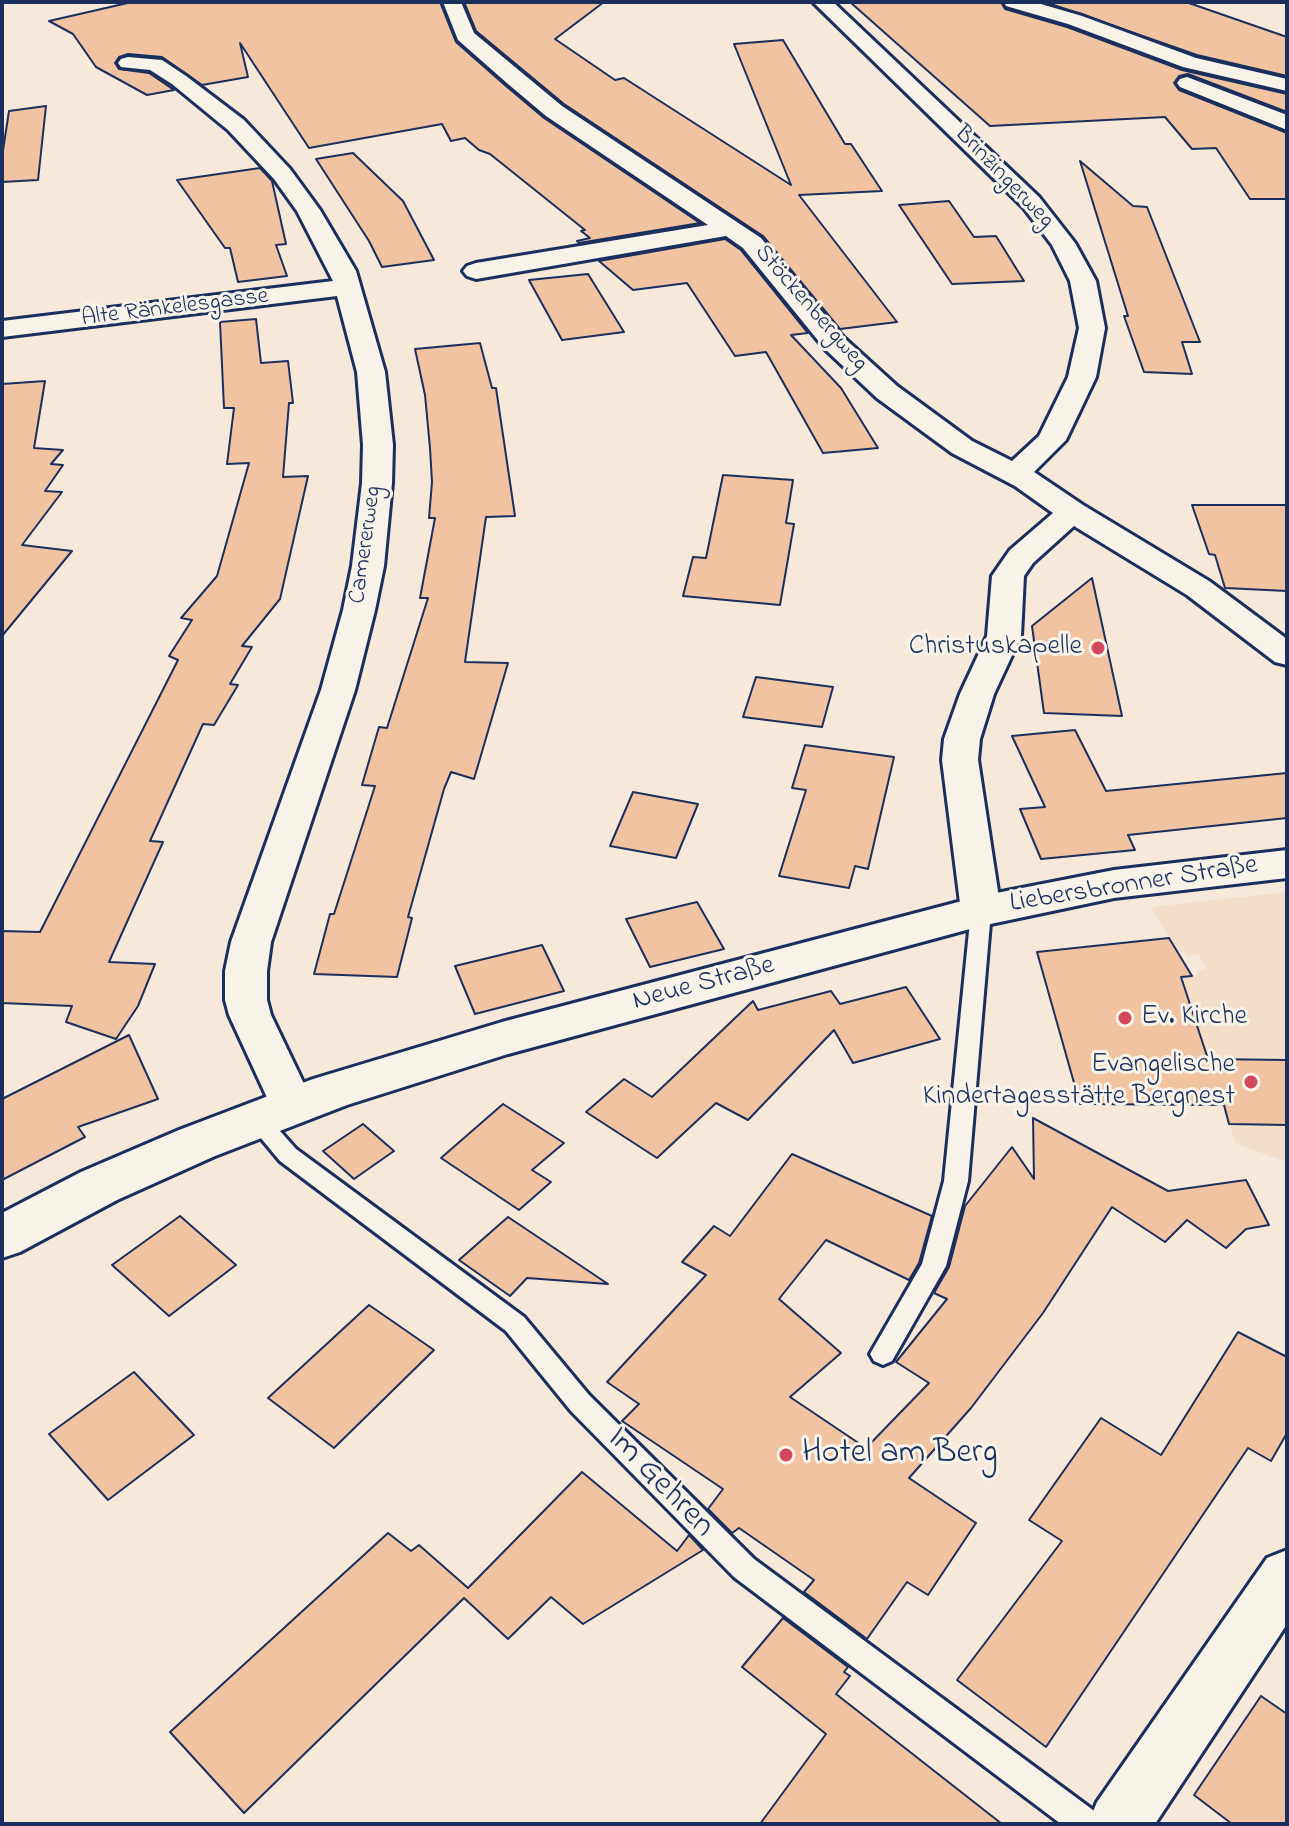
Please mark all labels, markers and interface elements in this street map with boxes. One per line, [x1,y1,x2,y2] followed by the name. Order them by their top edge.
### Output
[947,120,1059,236] street label: Brinzingerweg
[747,240,873,378] street label: Stöckenbergweg
[80,283,270,335] street label: Alte Ränkelesgasse
[344,484,390,606] street label: Camererweg
[909,631,1082,665] place label: Christuskapelle
[1089,639,1107,657] marker: Christuskapelle
[1008,850,1260,922] street label: Liebersbronner Straße
[629,950,779,1020] street label: Neue Straße
[1141,1001,1247,1035] place label: Ev. Kirche
[1116,1009,1134,1027] marker: Ev. Kirche
[923,1049,1235,1115] place label: Evangelische Kindertagesstätte Bergnest
[1242,1073,1260,1091] marker: Evangelische Kindertagesstätte Bergnest
[596,1420,722,1548] street label: Im Gehren
[802,1435,997,1475] place label: Hotel am Berg
[777,1446,795,1464] marker: Hotel am Berg

